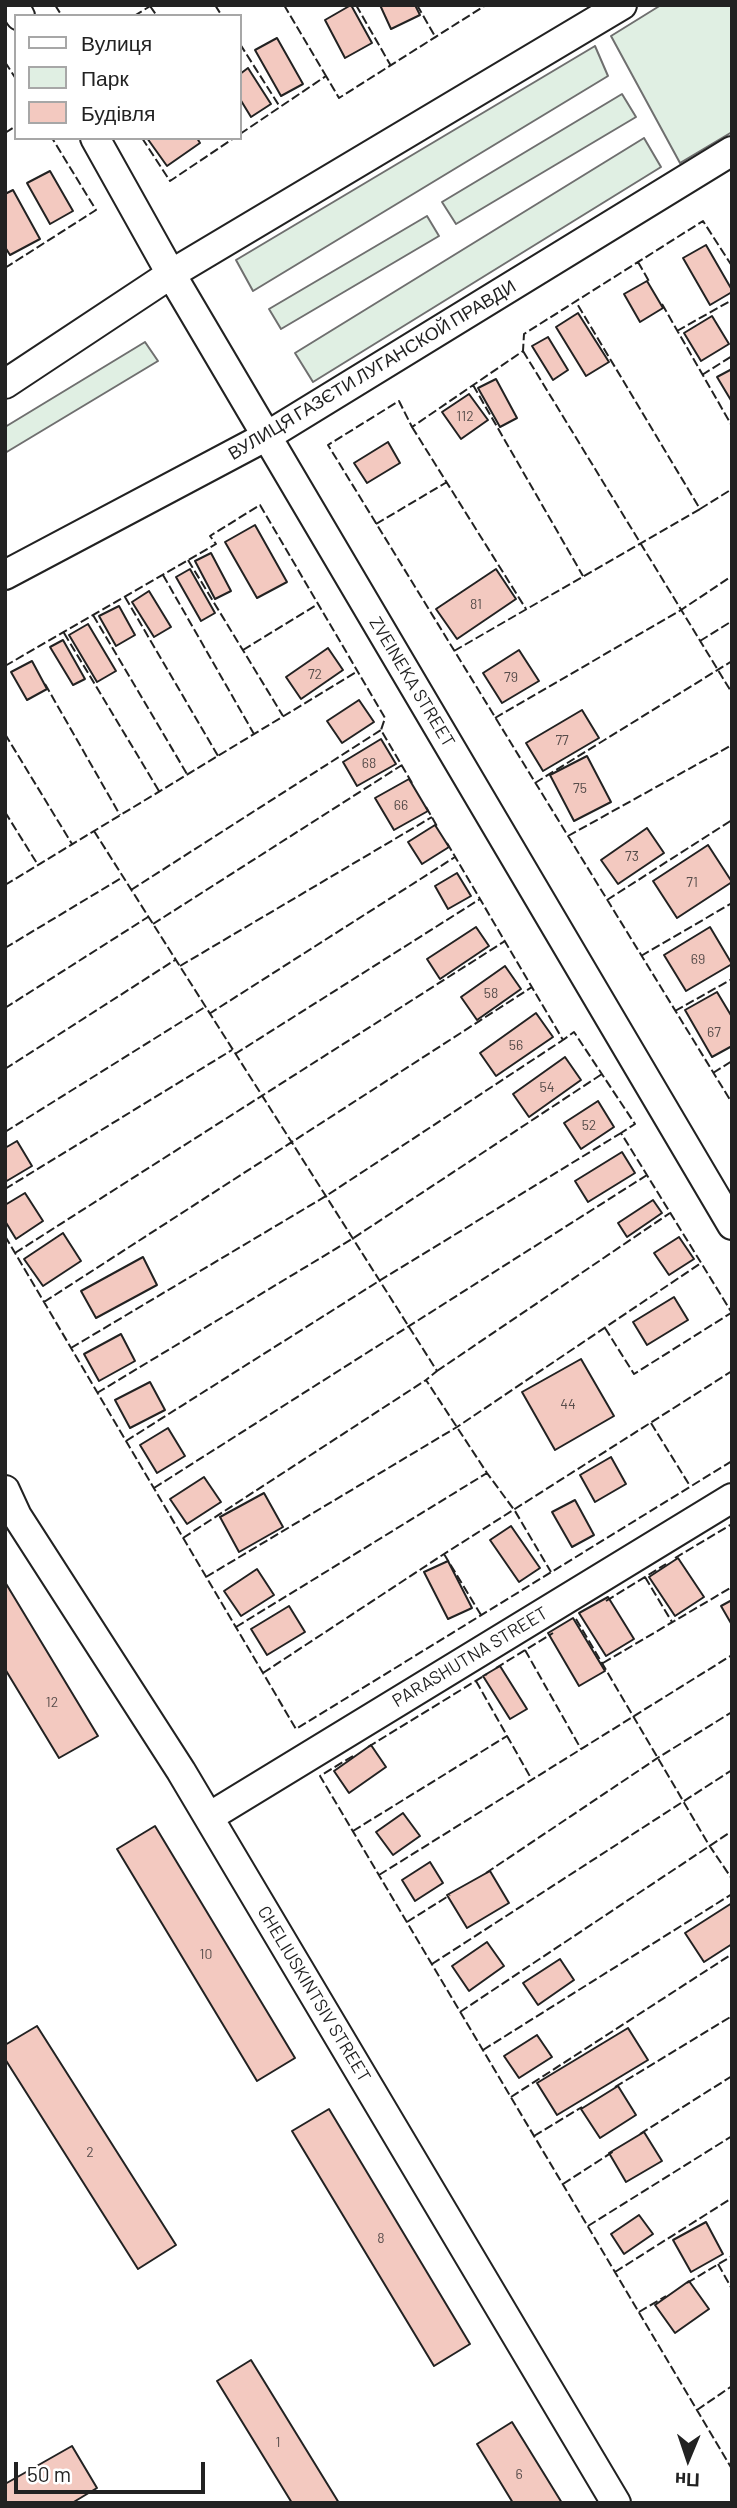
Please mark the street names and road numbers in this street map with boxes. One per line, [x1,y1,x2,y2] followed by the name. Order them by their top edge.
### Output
[224,275,520,465] street label: ВУЛИЦЯ ГАЗЄТИ ЛУГАНСКОЙ ПРАВДИ
[365,613,459,751] street label: ZVEINEKA STREET
[388,1602,552,1712] street label: PARASHUTNA STREET
[253,1902,375,2086] street label: CHELIUSKINTSIV STREET

